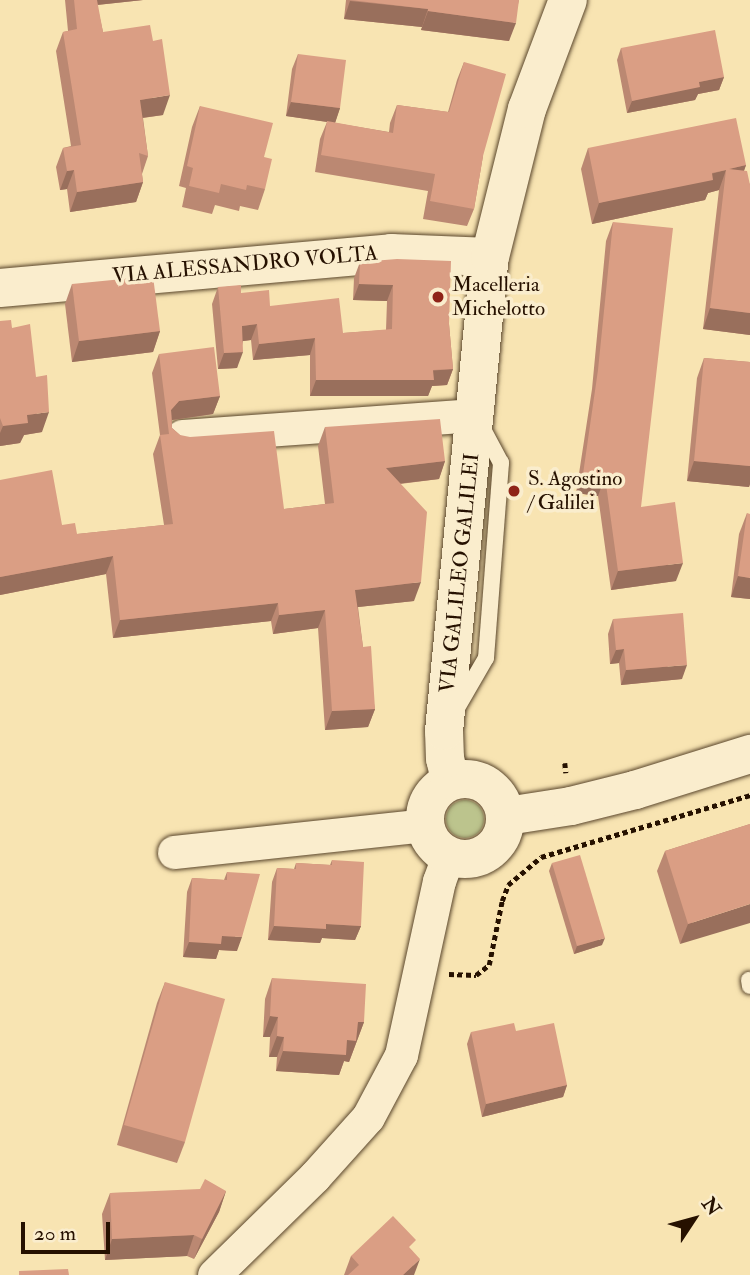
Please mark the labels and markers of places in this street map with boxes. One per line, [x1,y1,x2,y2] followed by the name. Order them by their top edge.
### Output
[452,272,545,322] place label: Macelleria Michelotto
[430,289,446,305] marker: Macelleria Michelotto
[528,466,622,516] place label: S. Agostino / Galilei
[506,483,522,499] marker: S. Agostino / Galilei

